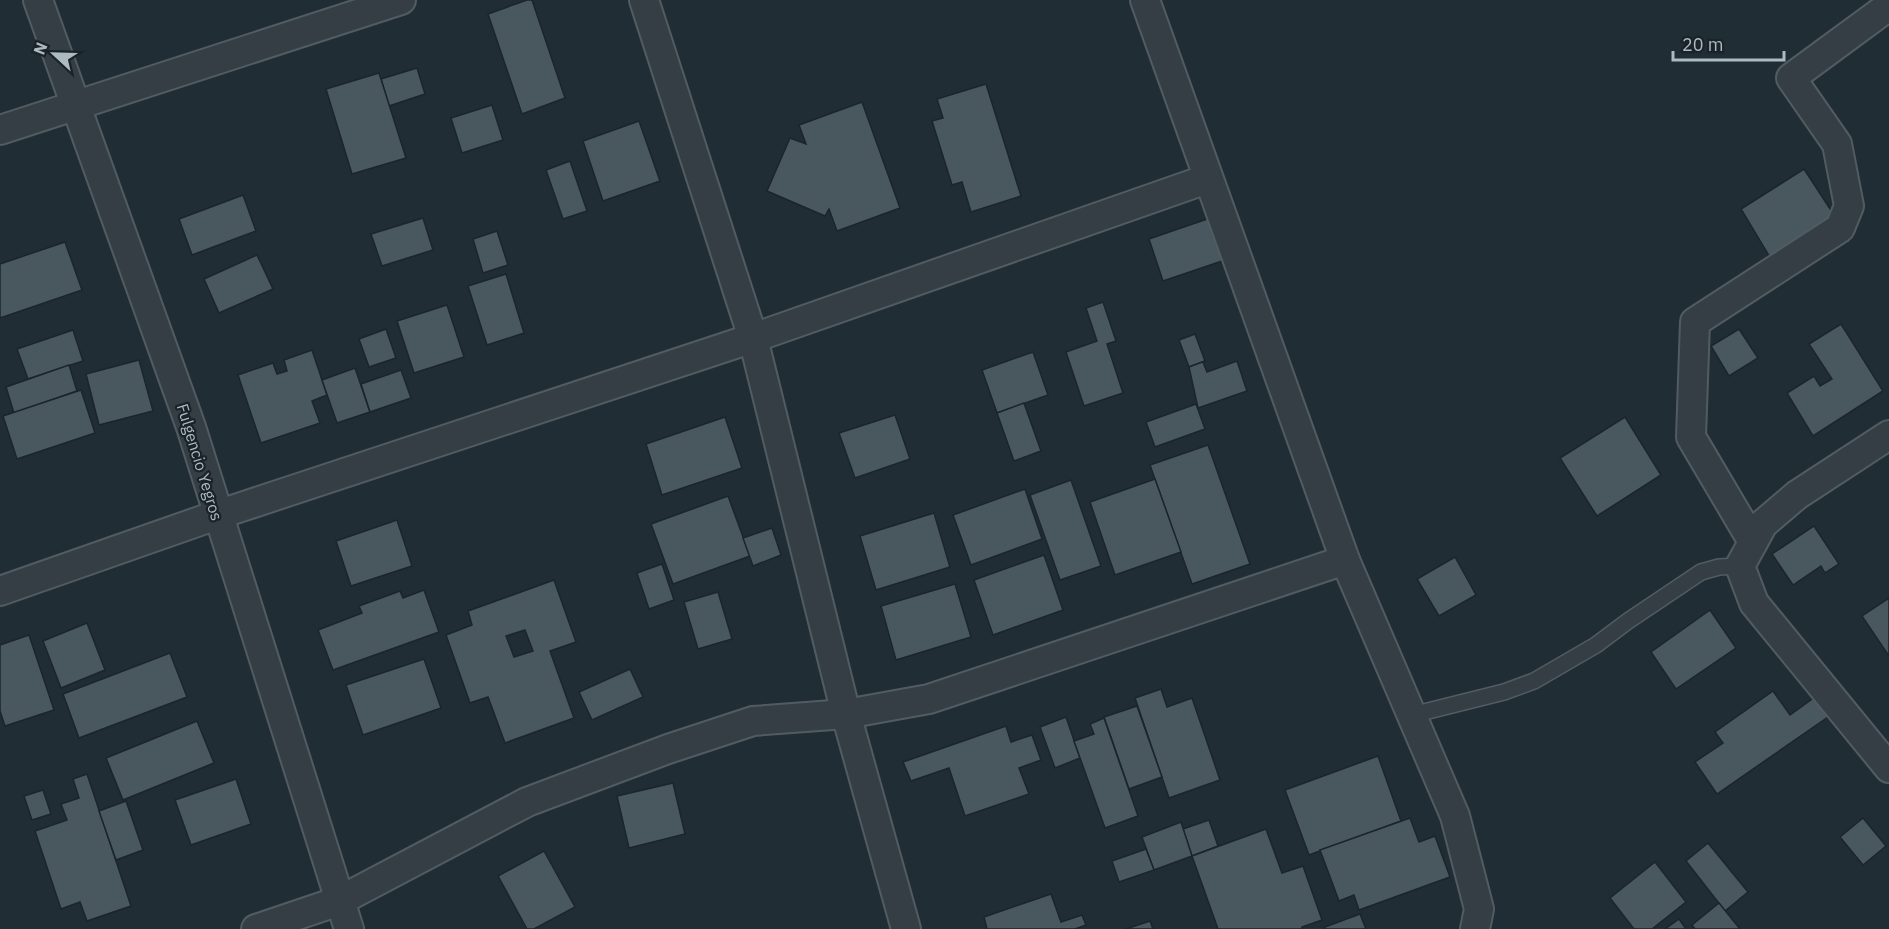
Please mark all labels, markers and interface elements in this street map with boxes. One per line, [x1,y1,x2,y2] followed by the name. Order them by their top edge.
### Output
[24,24,84,84] north arrow
[1673,24,1784,62] scale bar
[1682,33,1724,56] text: 20 m
[29,39,52,58] text: N
[173,401,227,523] street label: Fulgencio Yegros

